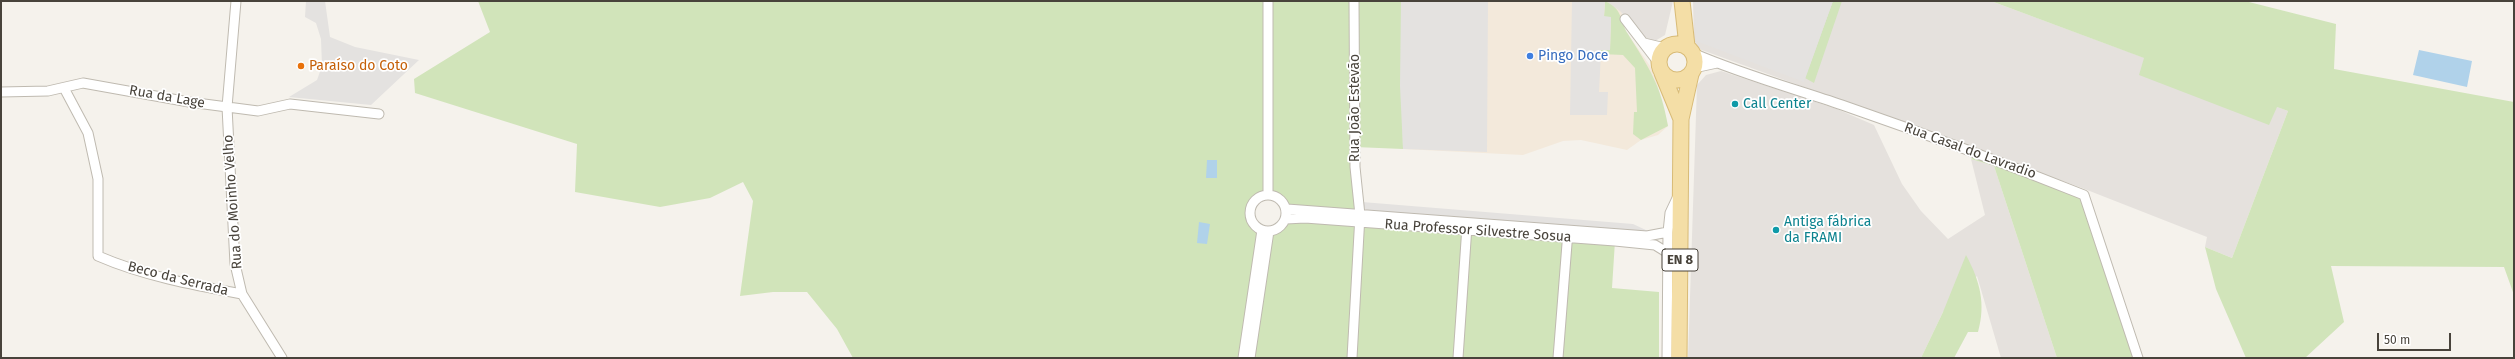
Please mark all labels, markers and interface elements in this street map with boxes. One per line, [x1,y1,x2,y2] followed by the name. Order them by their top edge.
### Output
[1538,48,1608,64] place label: Pingo Doce
[1525,51,1535,61] marker: Pingo Doce
[1347,54,1363,162] street label: Rua João Estevão
[309,58,408,74] place label: Paraíso do Coto
[296,61,306,71] marker: Paraíso do Coto
[128,82,206,112] street label: Rua da Lage
[1743,96,1811,112] place label: Call Center
[1730,99,1740,109] marker: Call Center
[1902,119,2038,183] street label: Rua Casal do Lavradio
[220,134,246,270] street label: Rua do Moinho Velho
[1784,214,1871,246] place label: Antiga fábrica da FRAMI
[1384,216,1572,246] street label: Rua Professor Silvestre Sosua
[1771,225,1781,235] marker: Antiga fábrica da FRAMI
[1662,249,1698,271] road number: EN 8
[126,258,230,300] street label: Beco da Serrada
[2379,325,2453,351] scale bar
[2384,333,2410,347] text: 50 m

